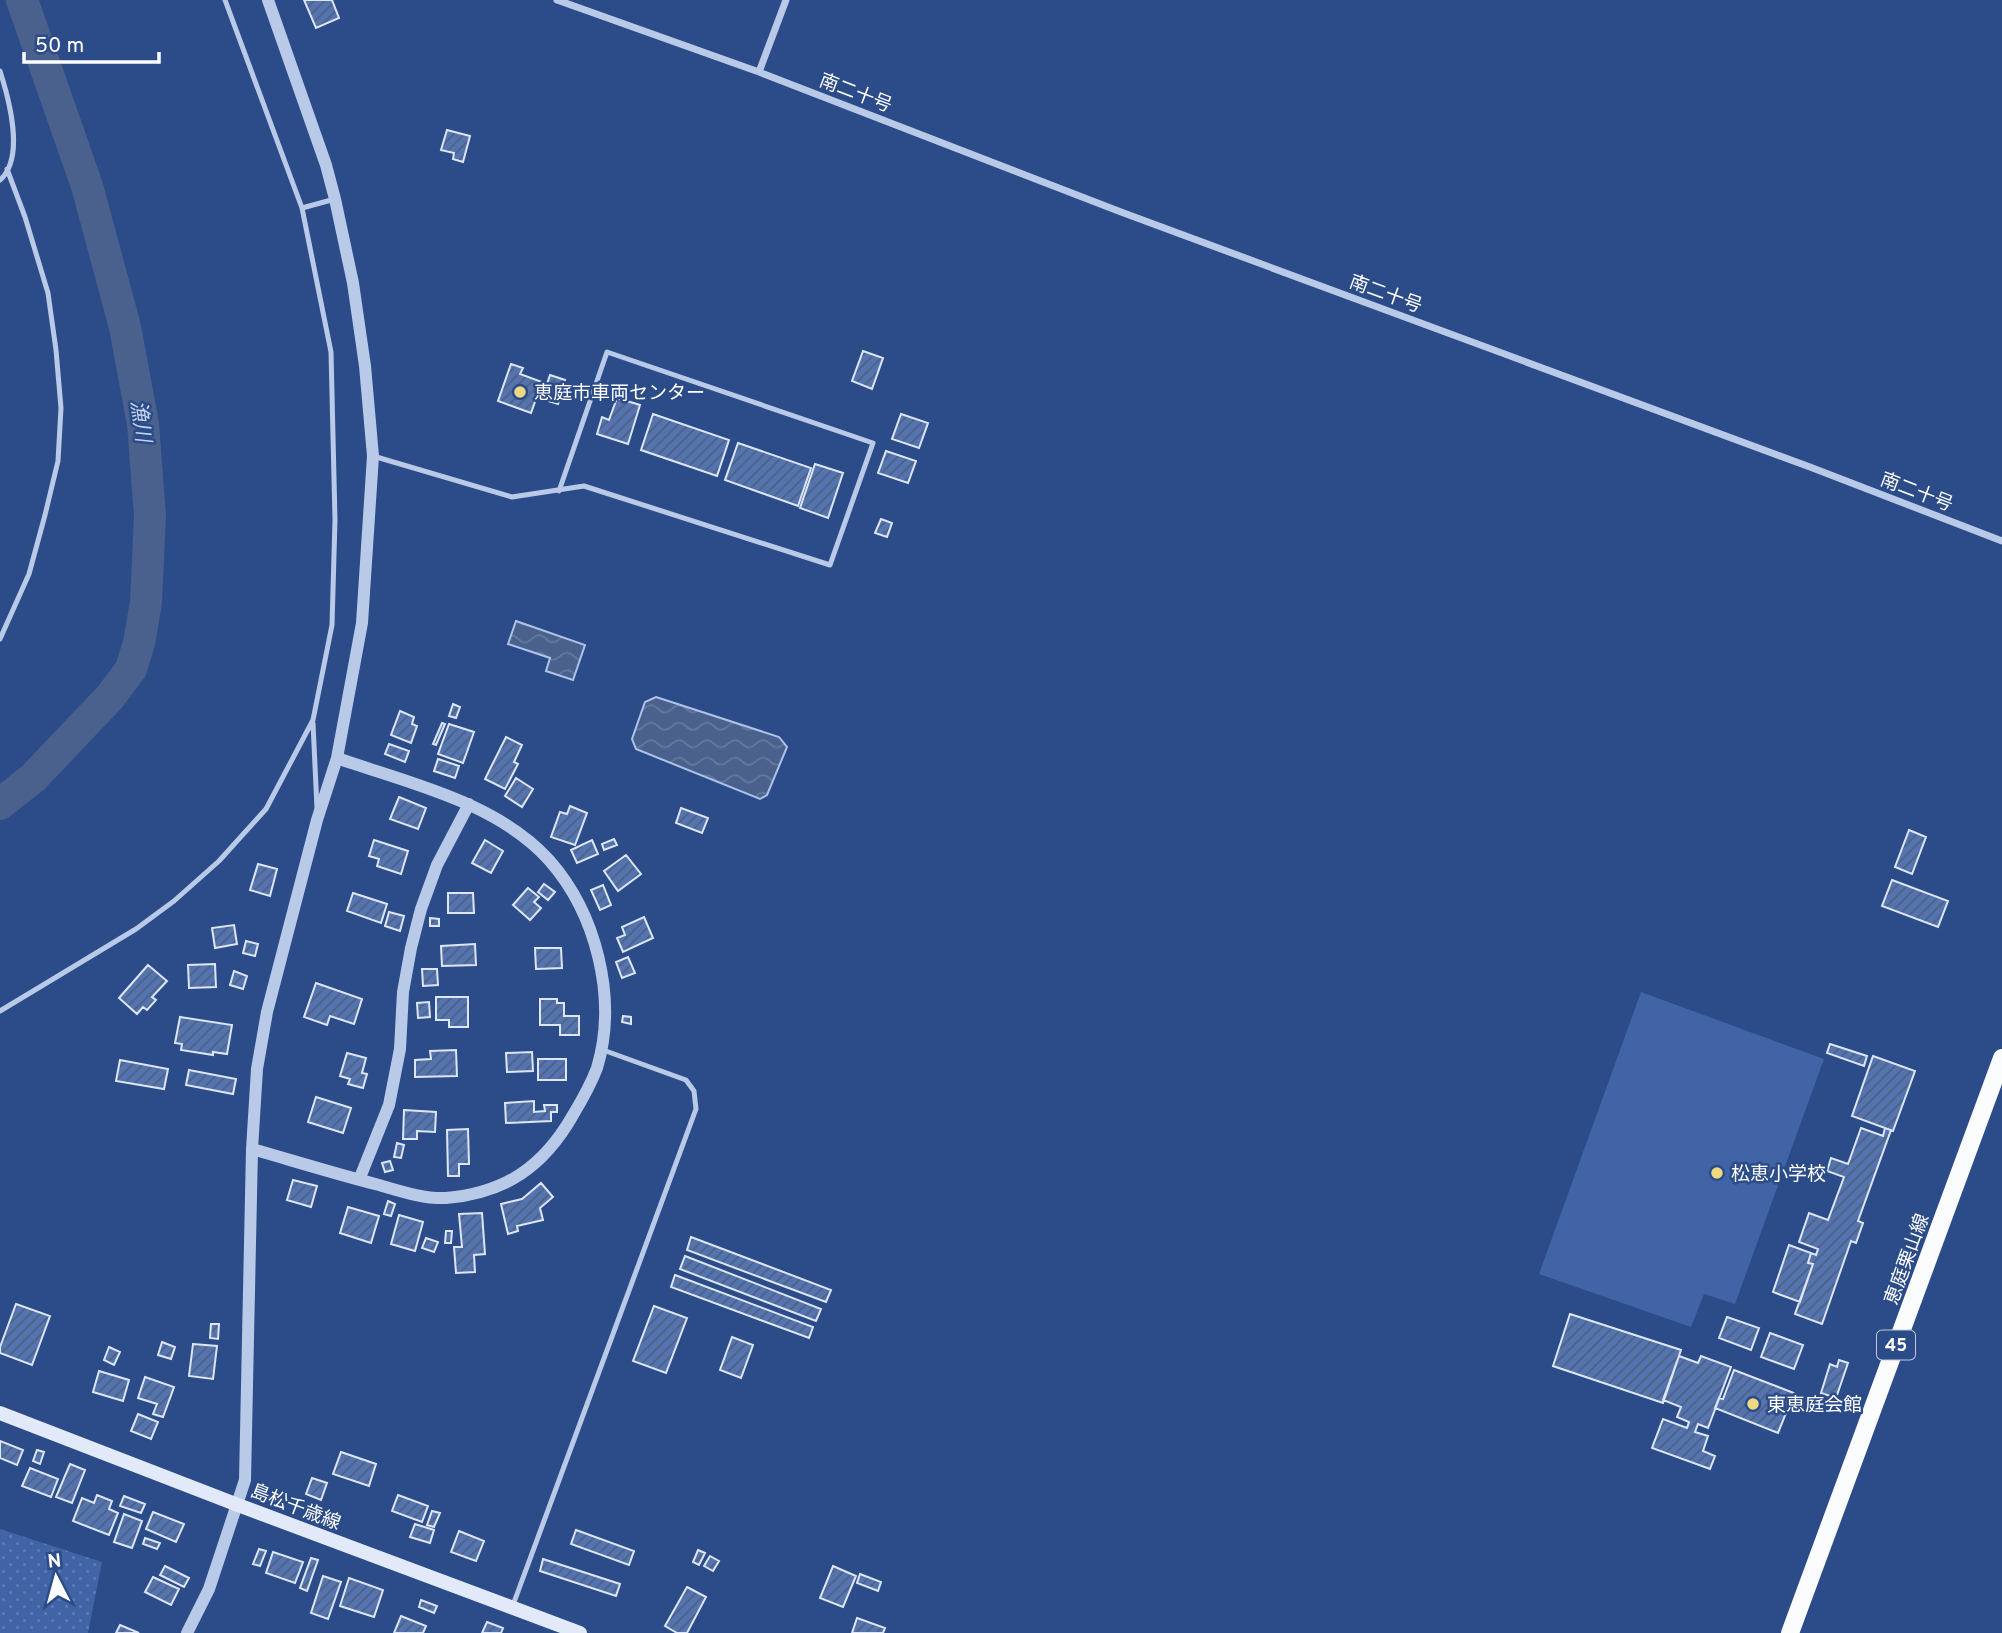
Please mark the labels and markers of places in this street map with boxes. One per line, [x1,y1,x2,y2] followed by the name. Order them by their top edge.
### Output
[534,382,705,406] place label: 恵庭市車両センター
[512,384,528,400] marker: 恵庭市車両センター
[1731,1163,1826,1187] place label: 松恵小学校
[1709,1165,1725,1181] marker: 松恵小学校
[1767,1394,1862,1418] place label: 東恵庭会館
[1745,1396,1761,1412] marker: 東恵庭会館

